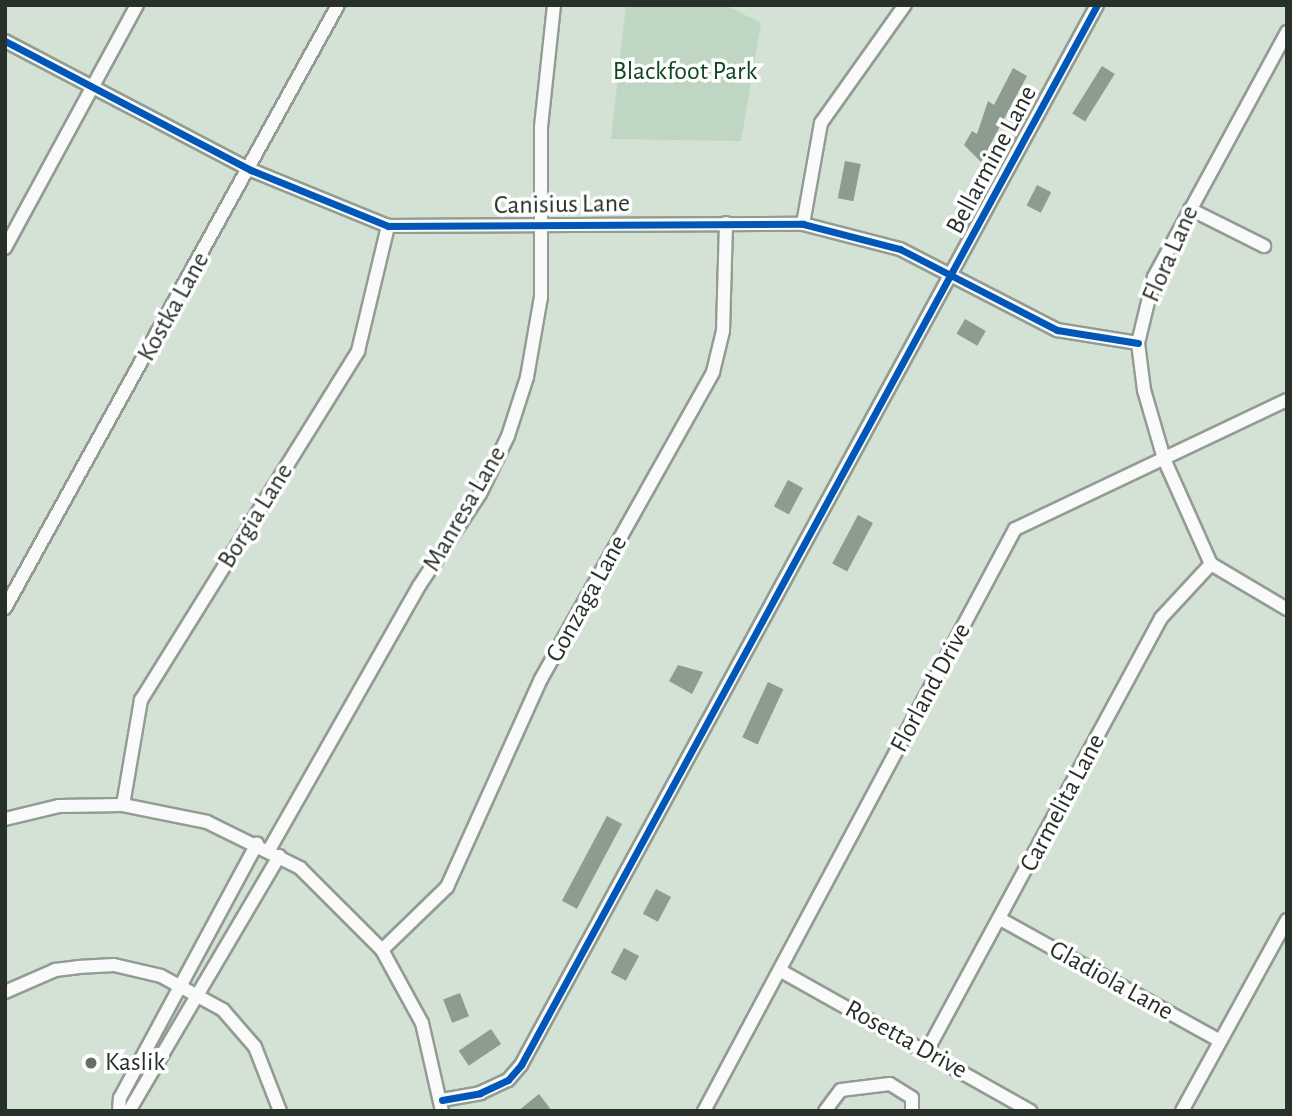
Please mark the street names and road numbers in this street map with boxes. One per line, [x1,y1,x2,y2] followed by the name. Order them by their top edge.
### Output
[940,81,1044,239] street label: Bellarmine Lane
[494,188,630,222] street label: Canisius Lane
[1136,201,1206,307] street label: Flora Lane
[131,247,217,367] street label: Kostka Lane
[417,441,513,577] street label: Manresa Lane
[212,458,300,574] street label: Borgia Lane
[539,530,635,668] street label: Gonzaga Lane
[884,618,978,758] street label: Florland Drive
[1014,729,1112,877] street label: Carmelita Lane
[1044,934,1178,1028] street label: Gladiola Lane
[839,994,973,1086] street label: Rosetta Drive

